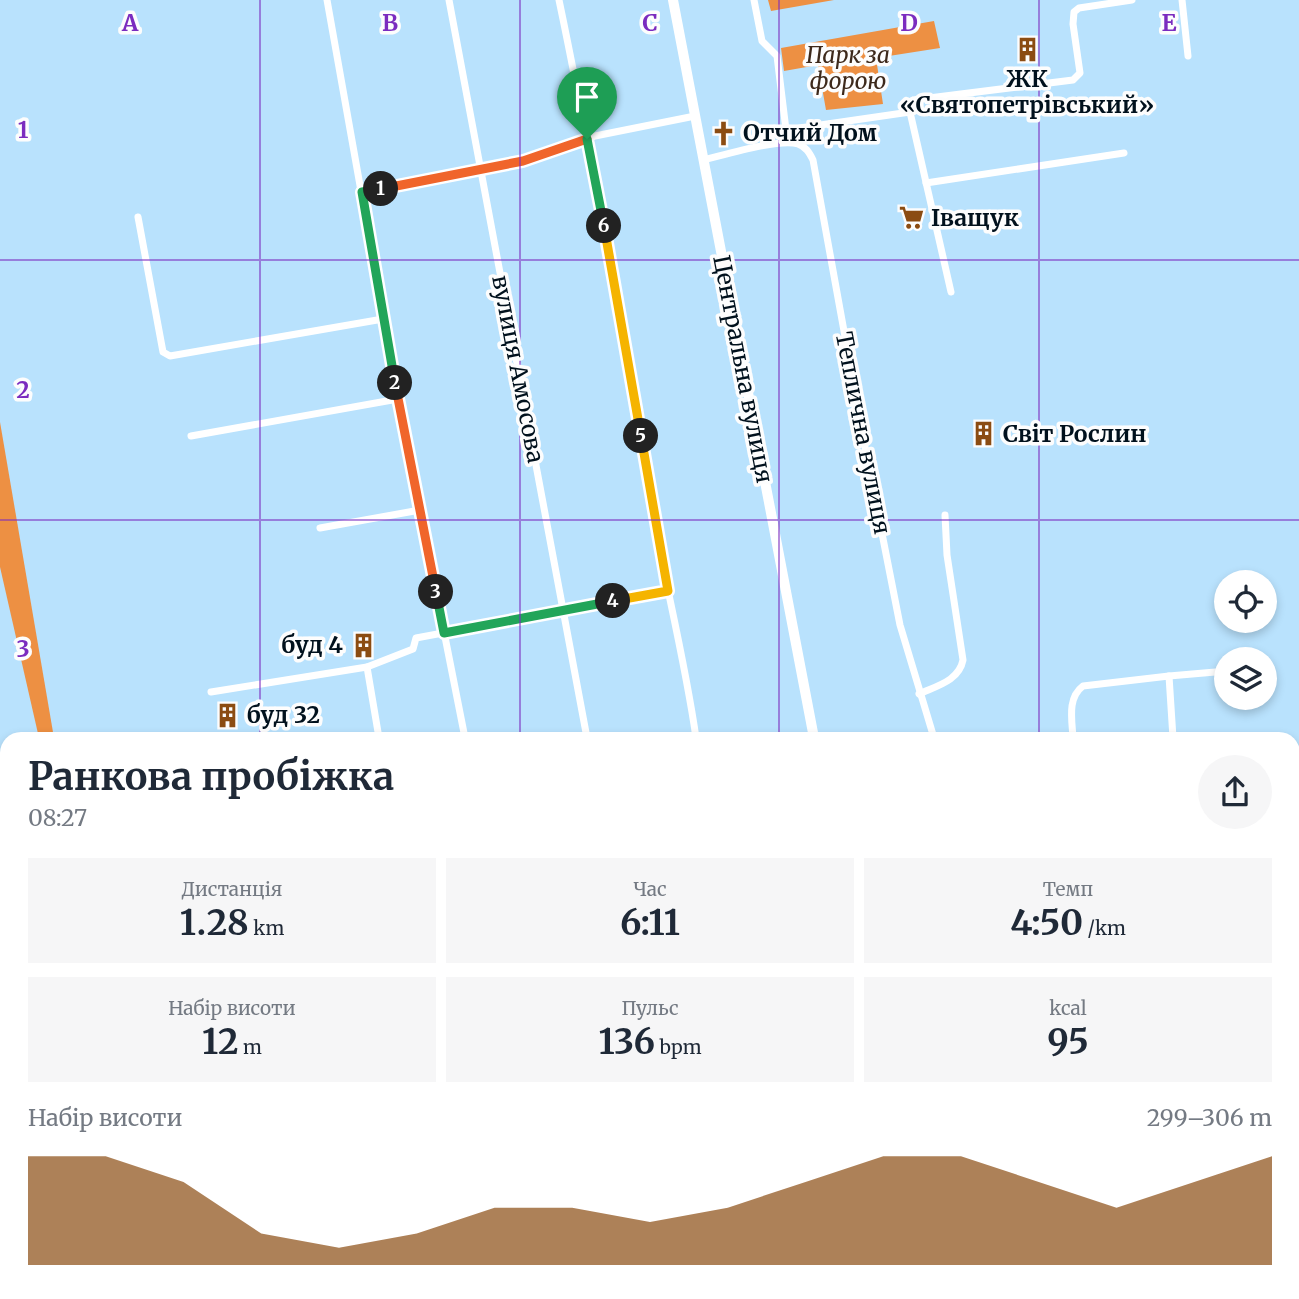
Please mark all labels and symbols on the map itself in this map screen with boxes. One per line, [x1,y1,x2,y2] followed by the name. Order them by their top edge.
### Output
[121,8,139,37] text: A
[382,8,398,37] text: B
[642,8,658,37] text: C
[900,8,918,37] text: D
[1161,8,1177,37] text: E
[1013,35,1041,63] building icon: ЖК «Святопетрівський»
[806,40,890,95] park label: Парк за форою
[900,64,1154,119] place label: ЖК «Святопетрівський»
[557,67,617,139] pin
[18,115,29,144] text: 1
[743,118,877,147] place label: Отчий Дом
[709,119,737,147] church icon: Отчий Дом
[364,172,398,206] pin: 1
[931,203,1019,232] place label: Іващук
[897,204,925,232] supermarket icon: Іващук
[586,208,622,244] pin: 6
[707,252,780,485] street label: Центральна вулиця
[486,273,551,465] street label: вулиця Амосова
[830,329,897,537] street label: Теплична вулиця
[378,366,412,400] pin: 2
[16,375,30,404] text: 2
[624,418,658,453] pin: 5
[1003,419,1147,448] place label: Світ Рослин
[969,420,997,448] building icon: Світ Рослин
[418,574,453,610] pin: 3
[596,584,630,618] pin: 4
[281,630,343,659] place label: буд 4
[349,631,377,659] building icon: буд 4
[16,634,30,663] text: 3
[247,700,320,729] place label: буд 32
[213,701,241,729] building icon: буд 32

